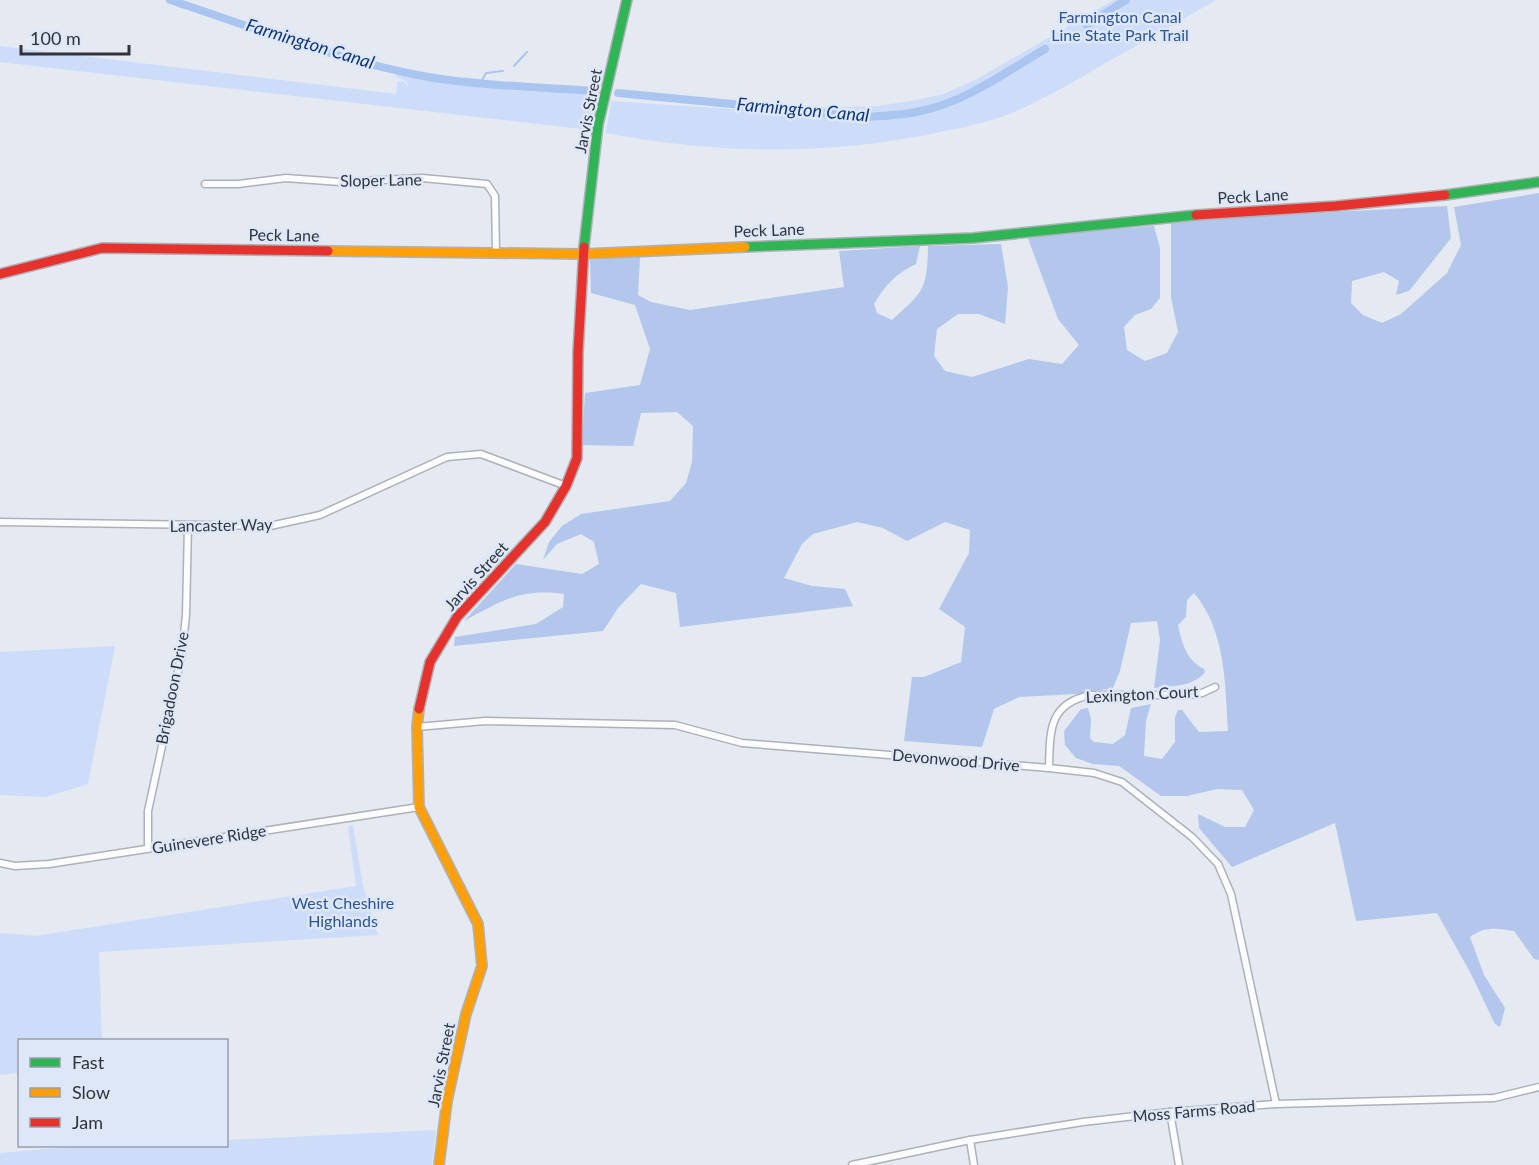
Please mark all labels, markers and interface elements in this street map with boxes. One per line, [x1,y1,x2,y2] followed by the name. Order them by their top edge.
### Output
[1051,7,1189,44] park label: Farmington Canal Line State Park Trail
[244,13,377,73] water label: Farmington Canal
[21,18,129,56] scale bar
[30,27,81,49] text: 100 m
[570,67,605,155] street label: Jarvis Street
[736,92,870,126] water label: Farmington Canal
[340,169,422,190] street label: Sloper Lane
[1217,184,1289,207] street label: Peck Lane
[733,219,805,240] street label: Peck Lane
[248,224,320,245] street label: Peck Lane
[169,514,273,535] street label: Lancaster Way
[440,537,511,614] street label: Jarvis Street
[151,630,192,746] street label: Brigadoon Drive
[1085,681,1199,706] street label: Lexington Court
[891,744,1021,775] street label: Devonwood Drive
[150,820,267,857] street label: Guinevere Ridge
[292,893,394,930] park label: West Cheshire Highlands
[423,1021,458,1109] street label: Jarvis Street
[18,1039,228,1147] legend
[72,1051,105,1073] text: Fast
[72,1081,110,1103] text: Slow
[1132,1096,1256,1125] street label: Moss Farms Road
[72,1111,103,1133] text: Jam

